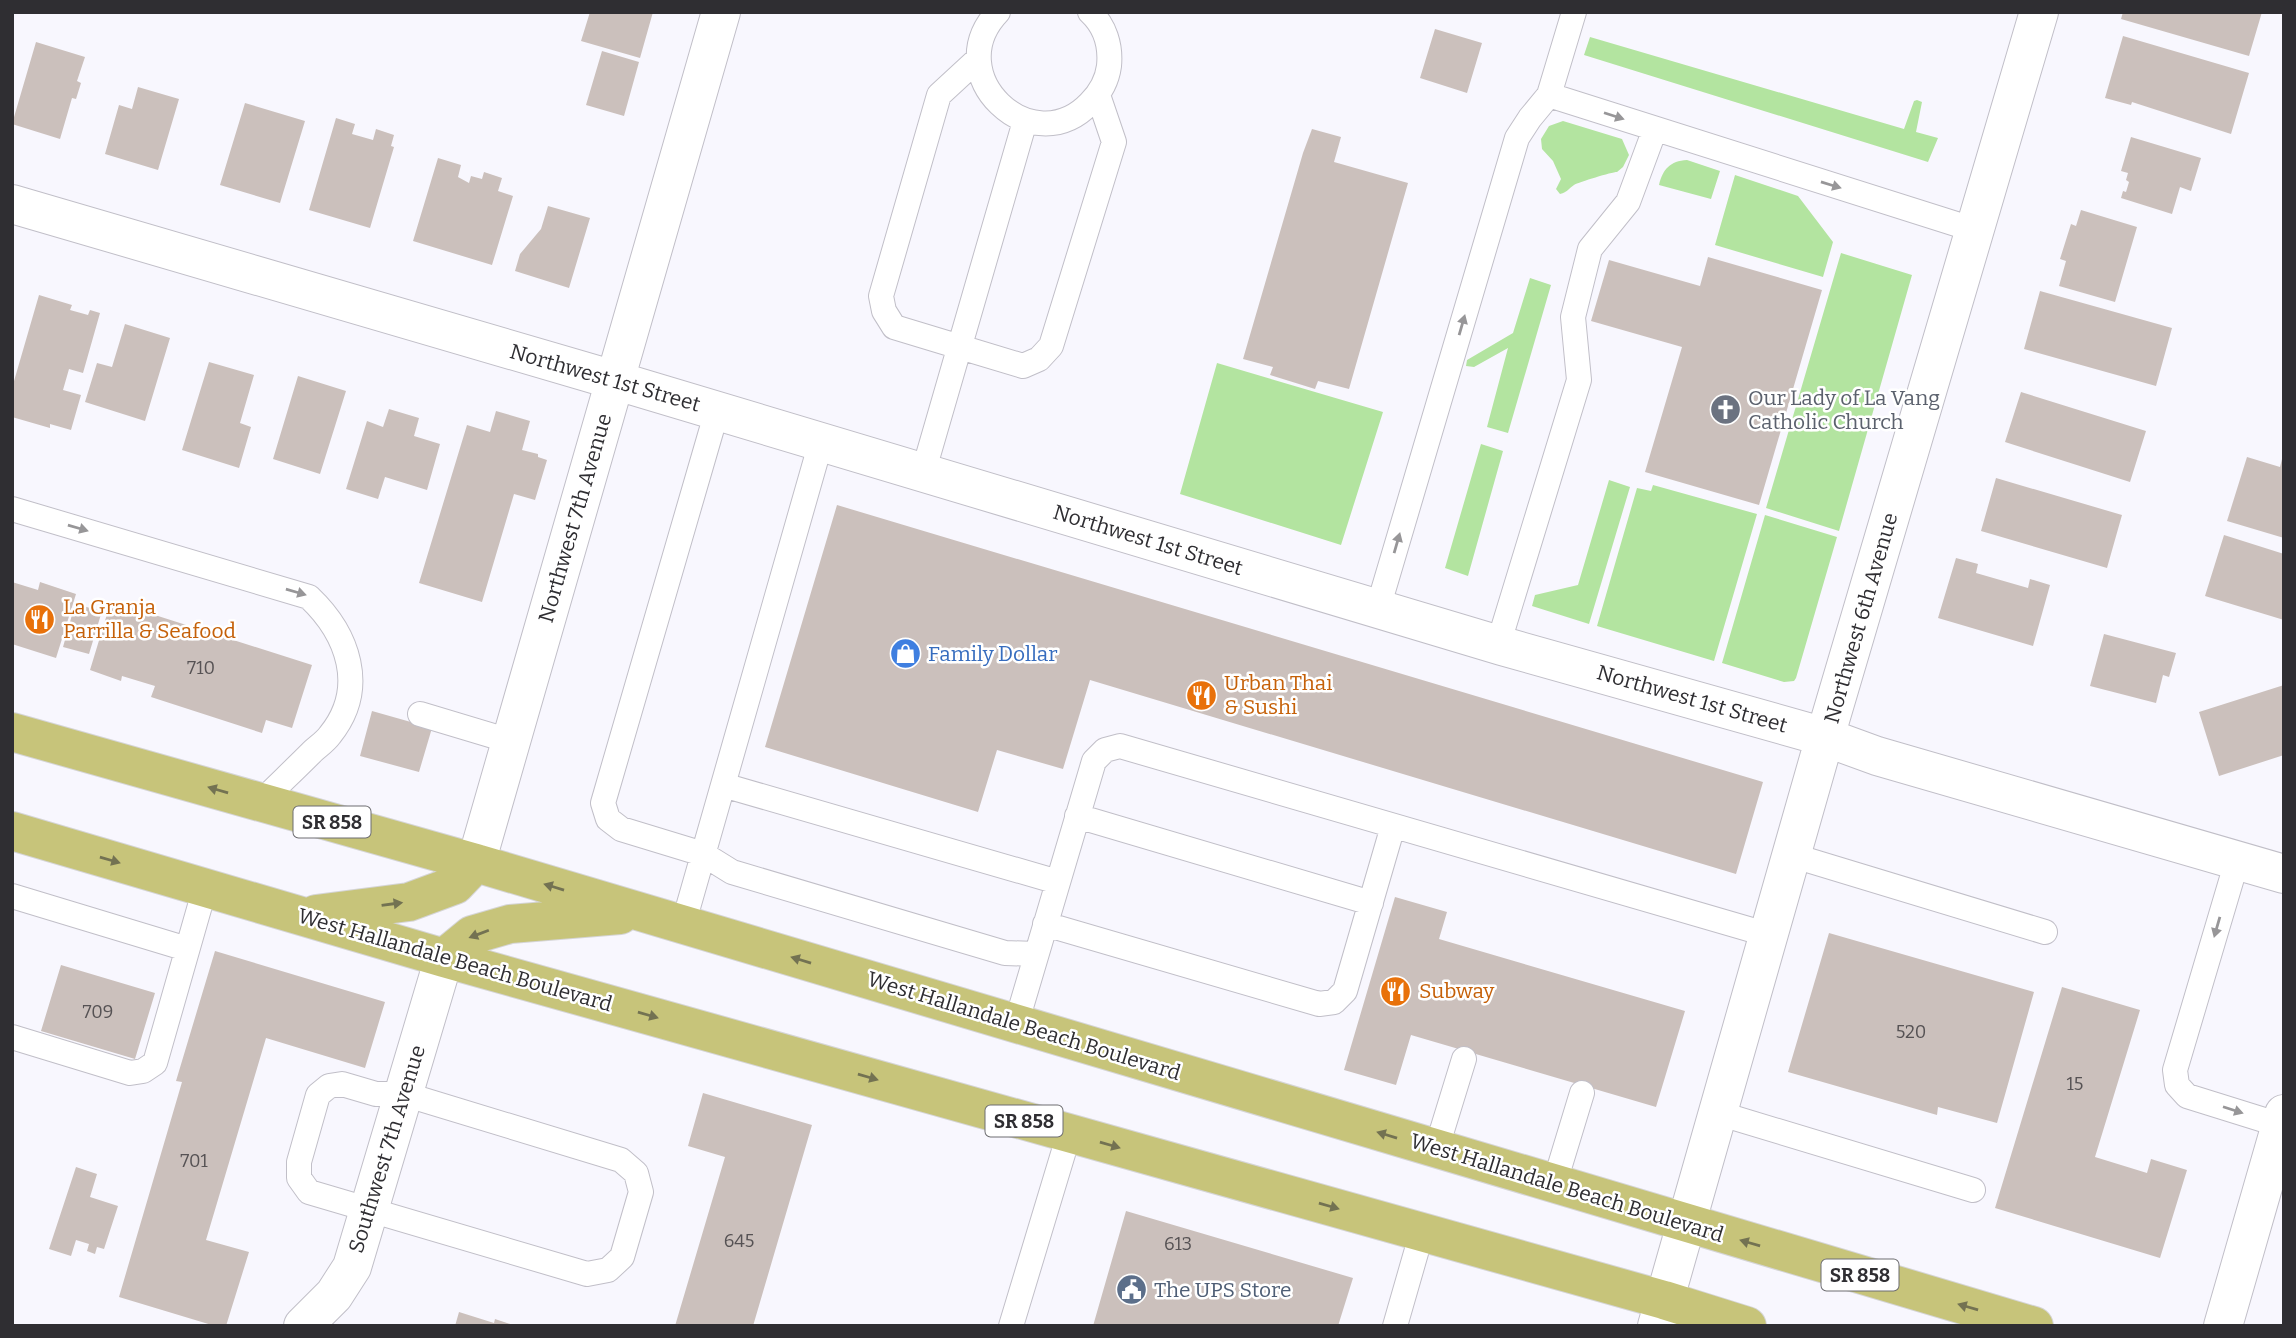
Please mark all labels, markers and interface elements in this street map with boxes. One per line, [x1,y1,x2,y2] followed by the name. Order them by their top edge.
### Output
[1603,111,1624,122] one-way arrow
[1820,180,1841,190] one-way arrow
[1457,314,1467,335] one-way arrow
[507,338,704,418] street label: Northwest 1st Street
[1748,385,1940,435] place label: Our Lady of La Vang Catholic Church
[1708,393,1742,427] church icon: Our Lady of La Vang Catholic Church
[533,410,617,626] street label: Northwest 7th Avenue
[1050,499,1246,581] street label: Northwest 1st Street
[1818,510,1904,726] street label: Northwest 6th Avenue
[67,524,88,534] one-way arrow
[1393,532,1403,553] one-way arrow
[286,588,307,598] one-way arrow
[63,594,236,644] place label: La Granja Parrilla & Seafood
[23,602,57,636] restaurant icon: La Granja Parrilla & Seafood
[888,637,922,671] shop icon: Family Dollar
[928,641,1058,667] place label: Family Dollar
[187,657,215,679] house number: 710
[1594,659,1791,739] street label: Northwest 1st Street
[1224,670,1333,720] place label: Urban Thai & Sushi
[1184,678,1218,712] restaurant icon: Urban Thai & Sushi
[206,784,228,795] one-way arrow
[294,806,370,838] road number: SR 858
[99,855,120,865] one-way arrow
[543,881,564,891] one-way arrow
[381,898,403,909] one-way arrow
[295,903,615,1017] street label: West Hallandale Beach Boulevard
[2212,916,2222,937] one-way arrow
[468,928,489,939] one-way arrow
[790,954,811,965] one-way arrow
[864,966,1184,1086] street label: West Hallandale Beach Boulevard
[1379,974,1413,1008] restaurant icon: Subway
[1419,978,1495,1004] place label: Subway
[83,1001,113,1023] house number: 709
[638,1011,659,1021] one-way arrow
[1896,1021,1926,1043] house number: 520
[343,1042,431,1256] street label: Southwest 7th Avenue
[857,1072,879,1083] one-way arrow
[2067,1073,2083,1095] house number: 15
[986,1106,1062,1136] road number: SR 858
[2223,1106,2244,1116] one-way arrow
[1407,1128,1727,1248] street label: West Hallandale Beach Boulevard
[1376,1129,1397,1139] one-way arrow
[1099,1140,1121,1151] one-way arrow
[180,1150,208,1172] house number: 701
[1319,1202,1340,1212] one-way arrow
[724,1230,754,1252] house number: 645
[1164,1233,1192,1255] house number: 613
[1739,1237,1760,1247] one-way arrow
[1822,1260,1898,1290] road number: SR 858
[1114,1273,1148,1307] public building icon: The UPS Store
[1154,1277,1291,1303] place label: The UPS Store
[1957,1301,1978,1311] one-way arrow

